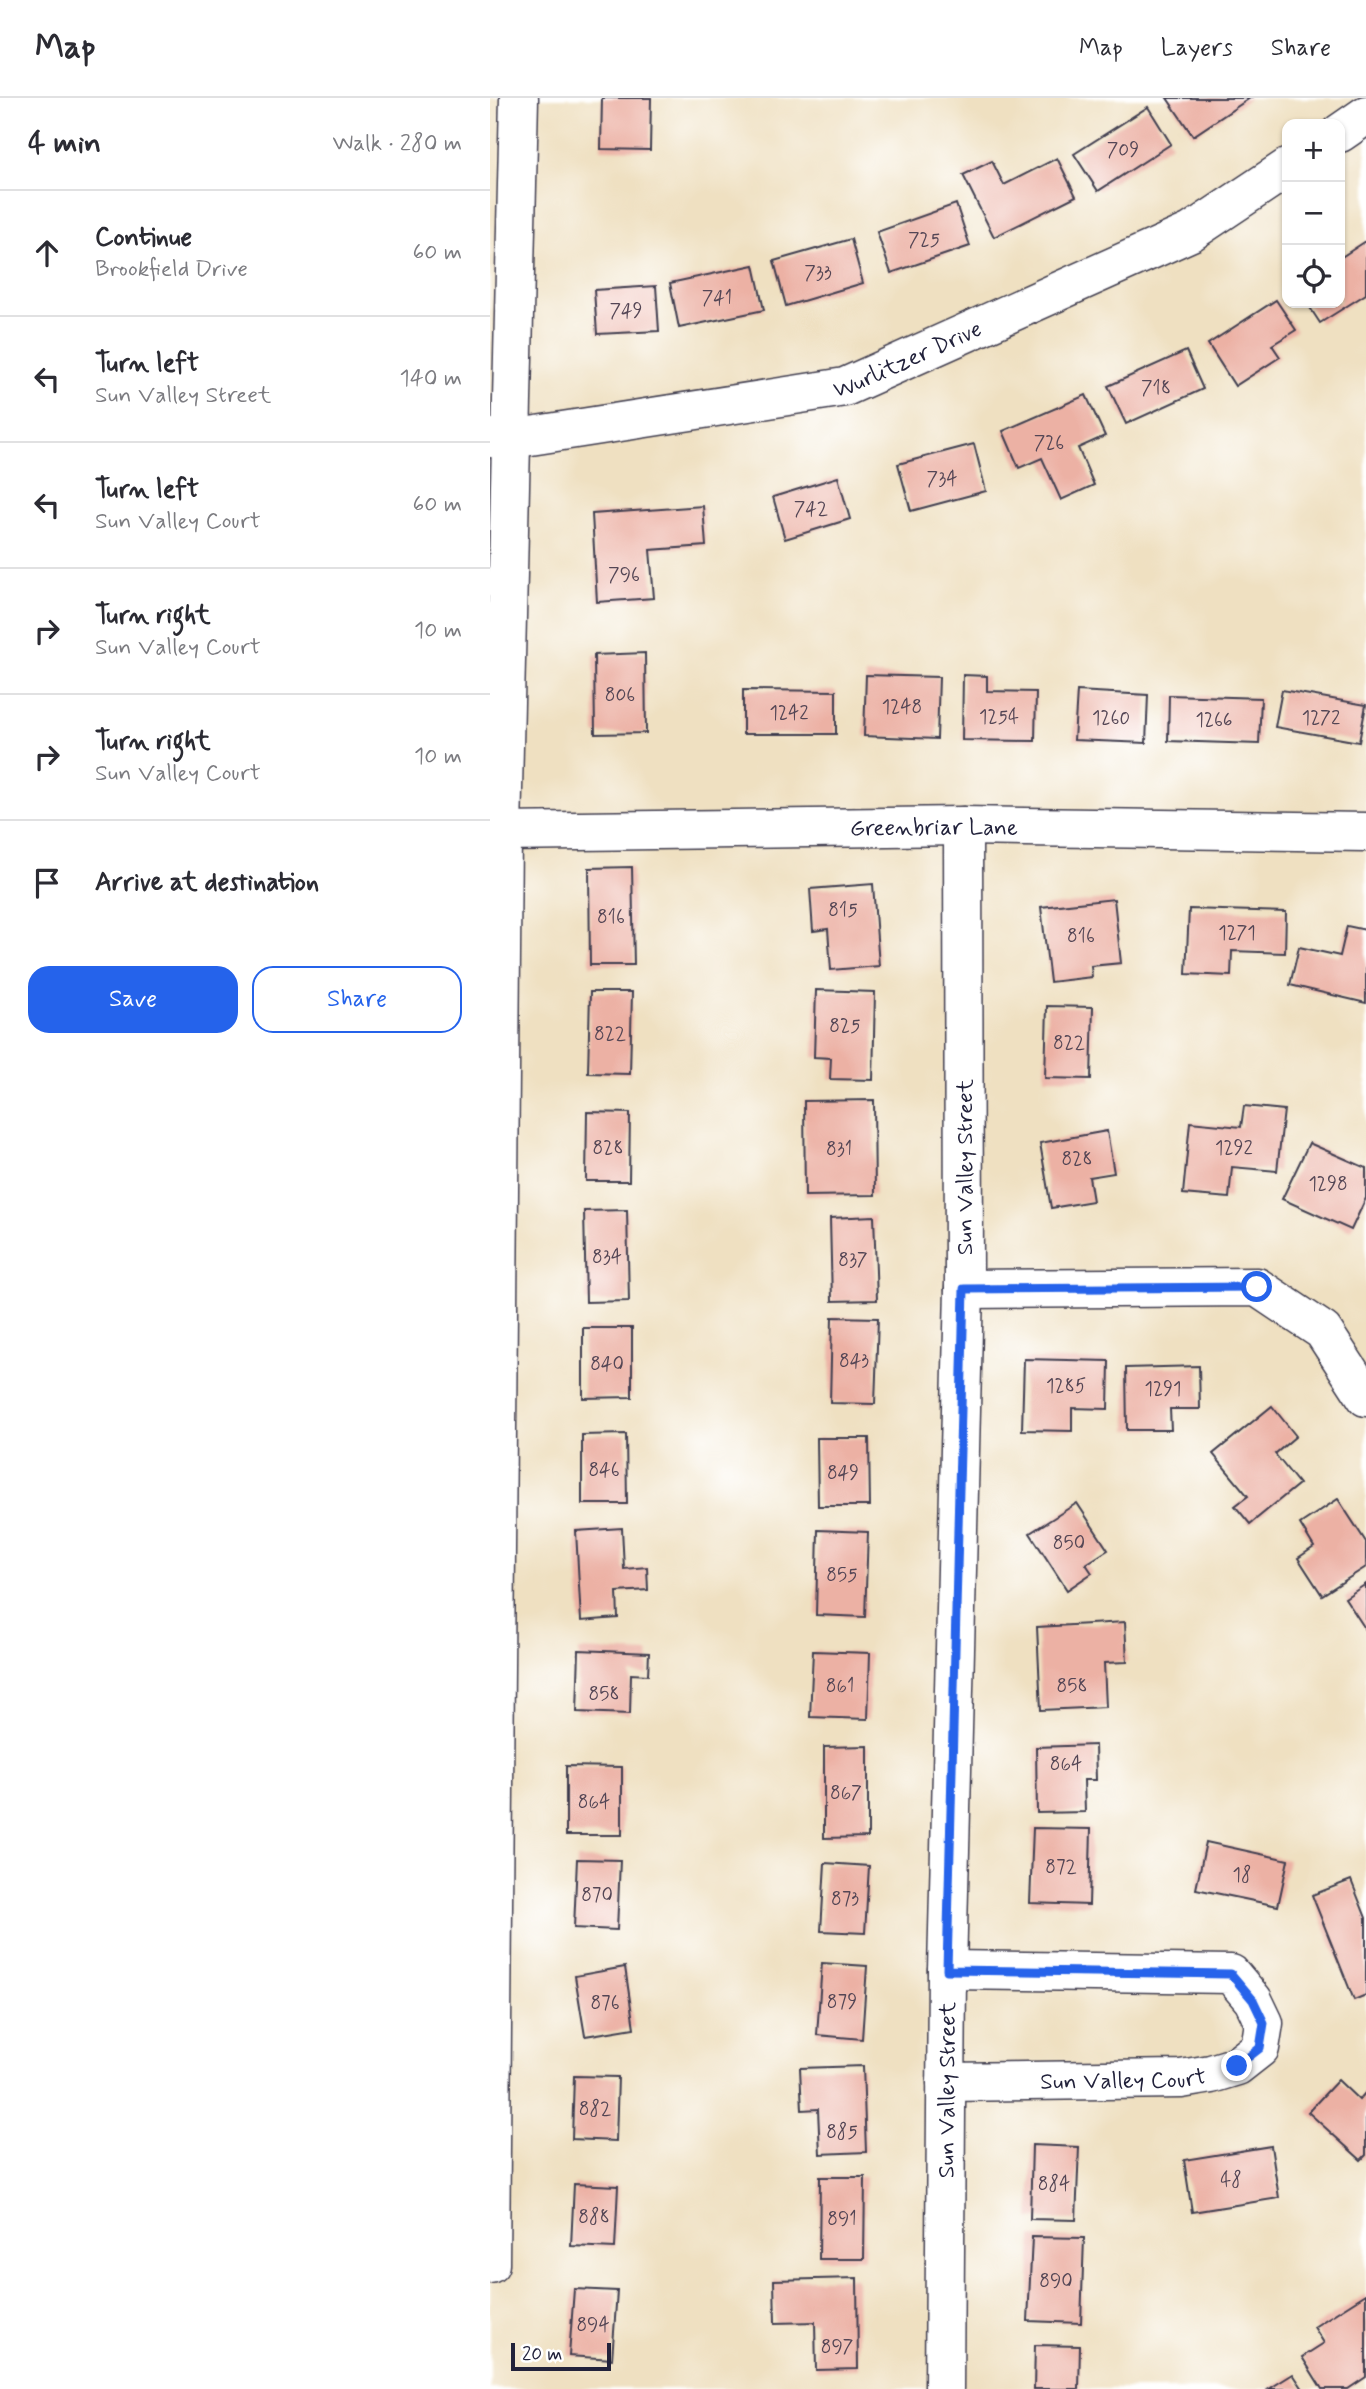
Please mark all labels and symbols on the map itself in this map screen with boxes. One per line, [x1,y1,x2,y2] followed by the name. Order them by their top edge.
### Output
[1107,138,1139,163] house number: 709
[908,228,940,253] house number: 725
[804,261,832,286] house number: 733
[702,286,732,311] house number: 741
[609,299,643,324] house number: 749
[831,315,987,406] street label: Wurlitzer Drive
[1141,376,1171,401] house number: 718
[1034,431,1064,456] house number: 726
[927,467,957,492] house number: 734
[794,497,828,522] house number: 742
[608,563,640,588] house number: 796
[605,683,635,708] house number: 806
[882,695,922,720] house number: 1248
[769,701,809,726] house number: 1242
[979,705,1019,730] house number: 1254
[1092,706,1130,731] house number: 1260
[1302,706,1340,731] house number: 1272
[1195,708,1233,733] house number: 1266
[850,813,1018,844] street label: Greenbriar Lane
[828,898,858,923] house number: 815
[597,905,625,930] house number: 816
[1218,921,1256,946] house number: 1271
[1067,924,1095,949] house number: 816
[829,1014,861,1039] house number: 825
[594,1022,626,1047] house number: 822
[1053,1031,1085,1056] house number: 822
[951,1078,981,1255] street label: Sun Valley Street
[592,1136,624,1161] house number: 828
[1215,1136,1253,1161] house number: 1292
[826,1137,852,1162] house number: 831
[1061,1147,1093,1172] house number: 828
[1308,1172,1348,1197] house number: 1298
[592,1245,622,1270] house number: 834
[838,1248,868,1273] house number: 837
[1241,1271,1272,1302] route start
[839,1349,869,1374] house number: 843
[590,1352,624,1377] house number: 840
[1046,1374,1086,1399] house number: 1285
[1144,1377,1182,1402] house number: 1291
[588,1458,620,1483] house number: 846
[827,1461,859,1486] house number: 849
[1053,1531,1085,1556] house number: 850
[826,1563,858,1588] house number: 855
[826,1674,854,1699] house number: 861
[1056,1674,1088,1699] house number: 858
[588,1682,620,1707] house number: 858
[1050,1752,1082,1777] house number: 864
[830,1781,862,1806] house number: 867
[578,1790,610,1815] house number: 864
[1045,1855,1077,1880] house number: 872
[1233,1863,1251,1888] house number: 18
[581,1883,613,1908] house number: 870
[831,1887,859,1912] house number: 873
[827,1990,857,2015] house number: 879
[590,1991,620,2016] house number: 876
[933,2001,964,2178] street label: Sun Valley Street
[1221,2050,1252,2081] route end
[1040,2062,1208,2098] street label: Sun Valley Court
[579,2097,611,2122] house number: 882
[826,2120,858,2145] house number: 885
[1220,2168,1242,2193] house number: 48
[1038,2172,1070,2197] house number: 884
[578,2205,610,2230] house number: 888
[827,2207,857,2232] house number: 891
[1039,2269,1073,2294] house number: 890
[576,2313,610,2338] house number: 894
[821,2335,853,2360] house number: 897
[511,2340,611,2372] scale bar

